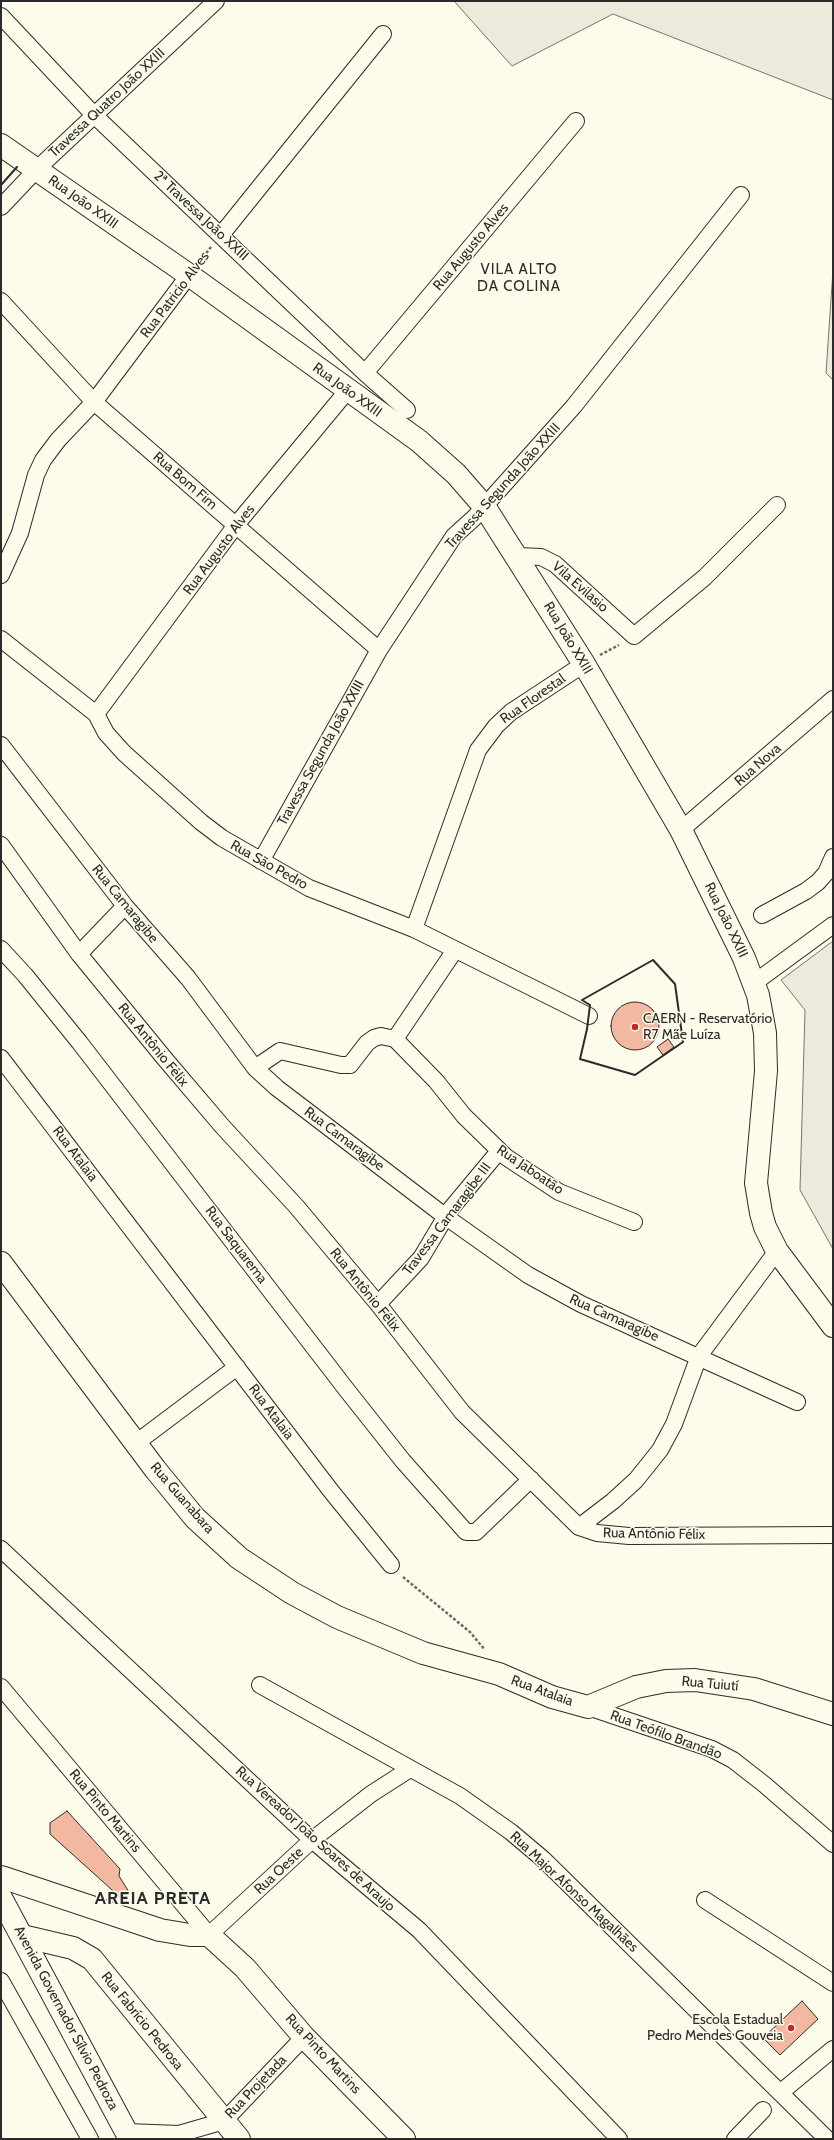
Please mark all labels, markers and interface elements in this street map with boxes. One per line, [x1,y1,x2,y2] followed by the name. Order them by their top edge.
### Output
[45,45,169,161] street label: Travessa Quatro João XXIII
[150,168,252,264] street label: 2ª Travessa João XXIII
[45,172,121,232] street label: Rua João XXIII
[430,200,512,294] street label: Rua Augusto Alves
[137,249,213,341] street label: Rua Patricio Alves
[477,261,561,296] district label: VILA ALTO DA COLINA
[309,359,385,421] street label: Rua João XXIII
[442,420,564,552] street label: Travessa Segunda João XXIII
[150,449,220,513] street label: Rua Bom Fim
[180,502,258,598] street label: Rua Augusto Alves
[548,558,612,616] street label: Vila Evilasio
[540,599,596,677] street label: Rua João XXIII
[497,670,569,728] street label: Rua Florestal
[274,677,368,829] street label: Travessa Segunda João XXIII
[731,740,785,790] street label: Rua Nova
[227,837,311,893] street label: Rua São Pedro
[88,861,162,947] street label: Rua Camaragibe
[701,880,751,960] street label: Rua João XXIII
[114,1000,192,1090] street label: Rua Antônio Félix
[643,1011,772,1044] place label: CAERN - Reservatório R7 Mãe Luíza
[630,1022,640,1032] marker: CAERN - Reservatório R7 Mãe Luíza
[301,1103,387,1175] street label: Rua Camaragibe
[49,1123,101,1185] street label: Rua Atalaia
[493,1142,567,1198] street label: Rua Jaboatão
[399,1159,495,1279] street label: Travessa Camaragibe III
[201,1203,271,1287] street label: Rua Saquarema
[326,1245,404,1335] street label: Rua Antônio Félix
[567,1291,661,1345] street label: Rua Camaragibe
[245,1381,297,1443] street label: Rua Atalaia
[146,1459,218,1537] street label: Rua Guanabara
[603,1525,705,1543] street label: Rua Antônio Félix
[509,1672,575,1710] street label: Rua Atalaia
[681,1673,739,1695] street label: Rua Tuiutí
[608,1707,724,1763] street label: Rua Teófilo Brandão
[232,1763,398,1915] street label: Rua Vereador João Soares de Araujo
[65,1766,145,1856] street label: Rua Pinto Martins
[506,1828,642,1956] street label: Rua Major Afonso Magalhães
[251,1844,307,1898] street label: Rua Oeste
[95,1888,211,1910] district label: AREIA PRETA
[10,1923,122,2113] street label: Avenida Governador Sílvio Pedroza
[97,1969,187,2073] street label: Rua Fabrício Pedrosa
[282,2010,364,2098] street label: Rua Pinto Martins
[647,2012,783,2044] place label: Escola Estadual Pedro Mendes Gouveia
[786,2023,796,2033] marker: Escola Estadual Pedro Mendes Gouveia
[222,2052,290,2122] street label: Rua Projetada

